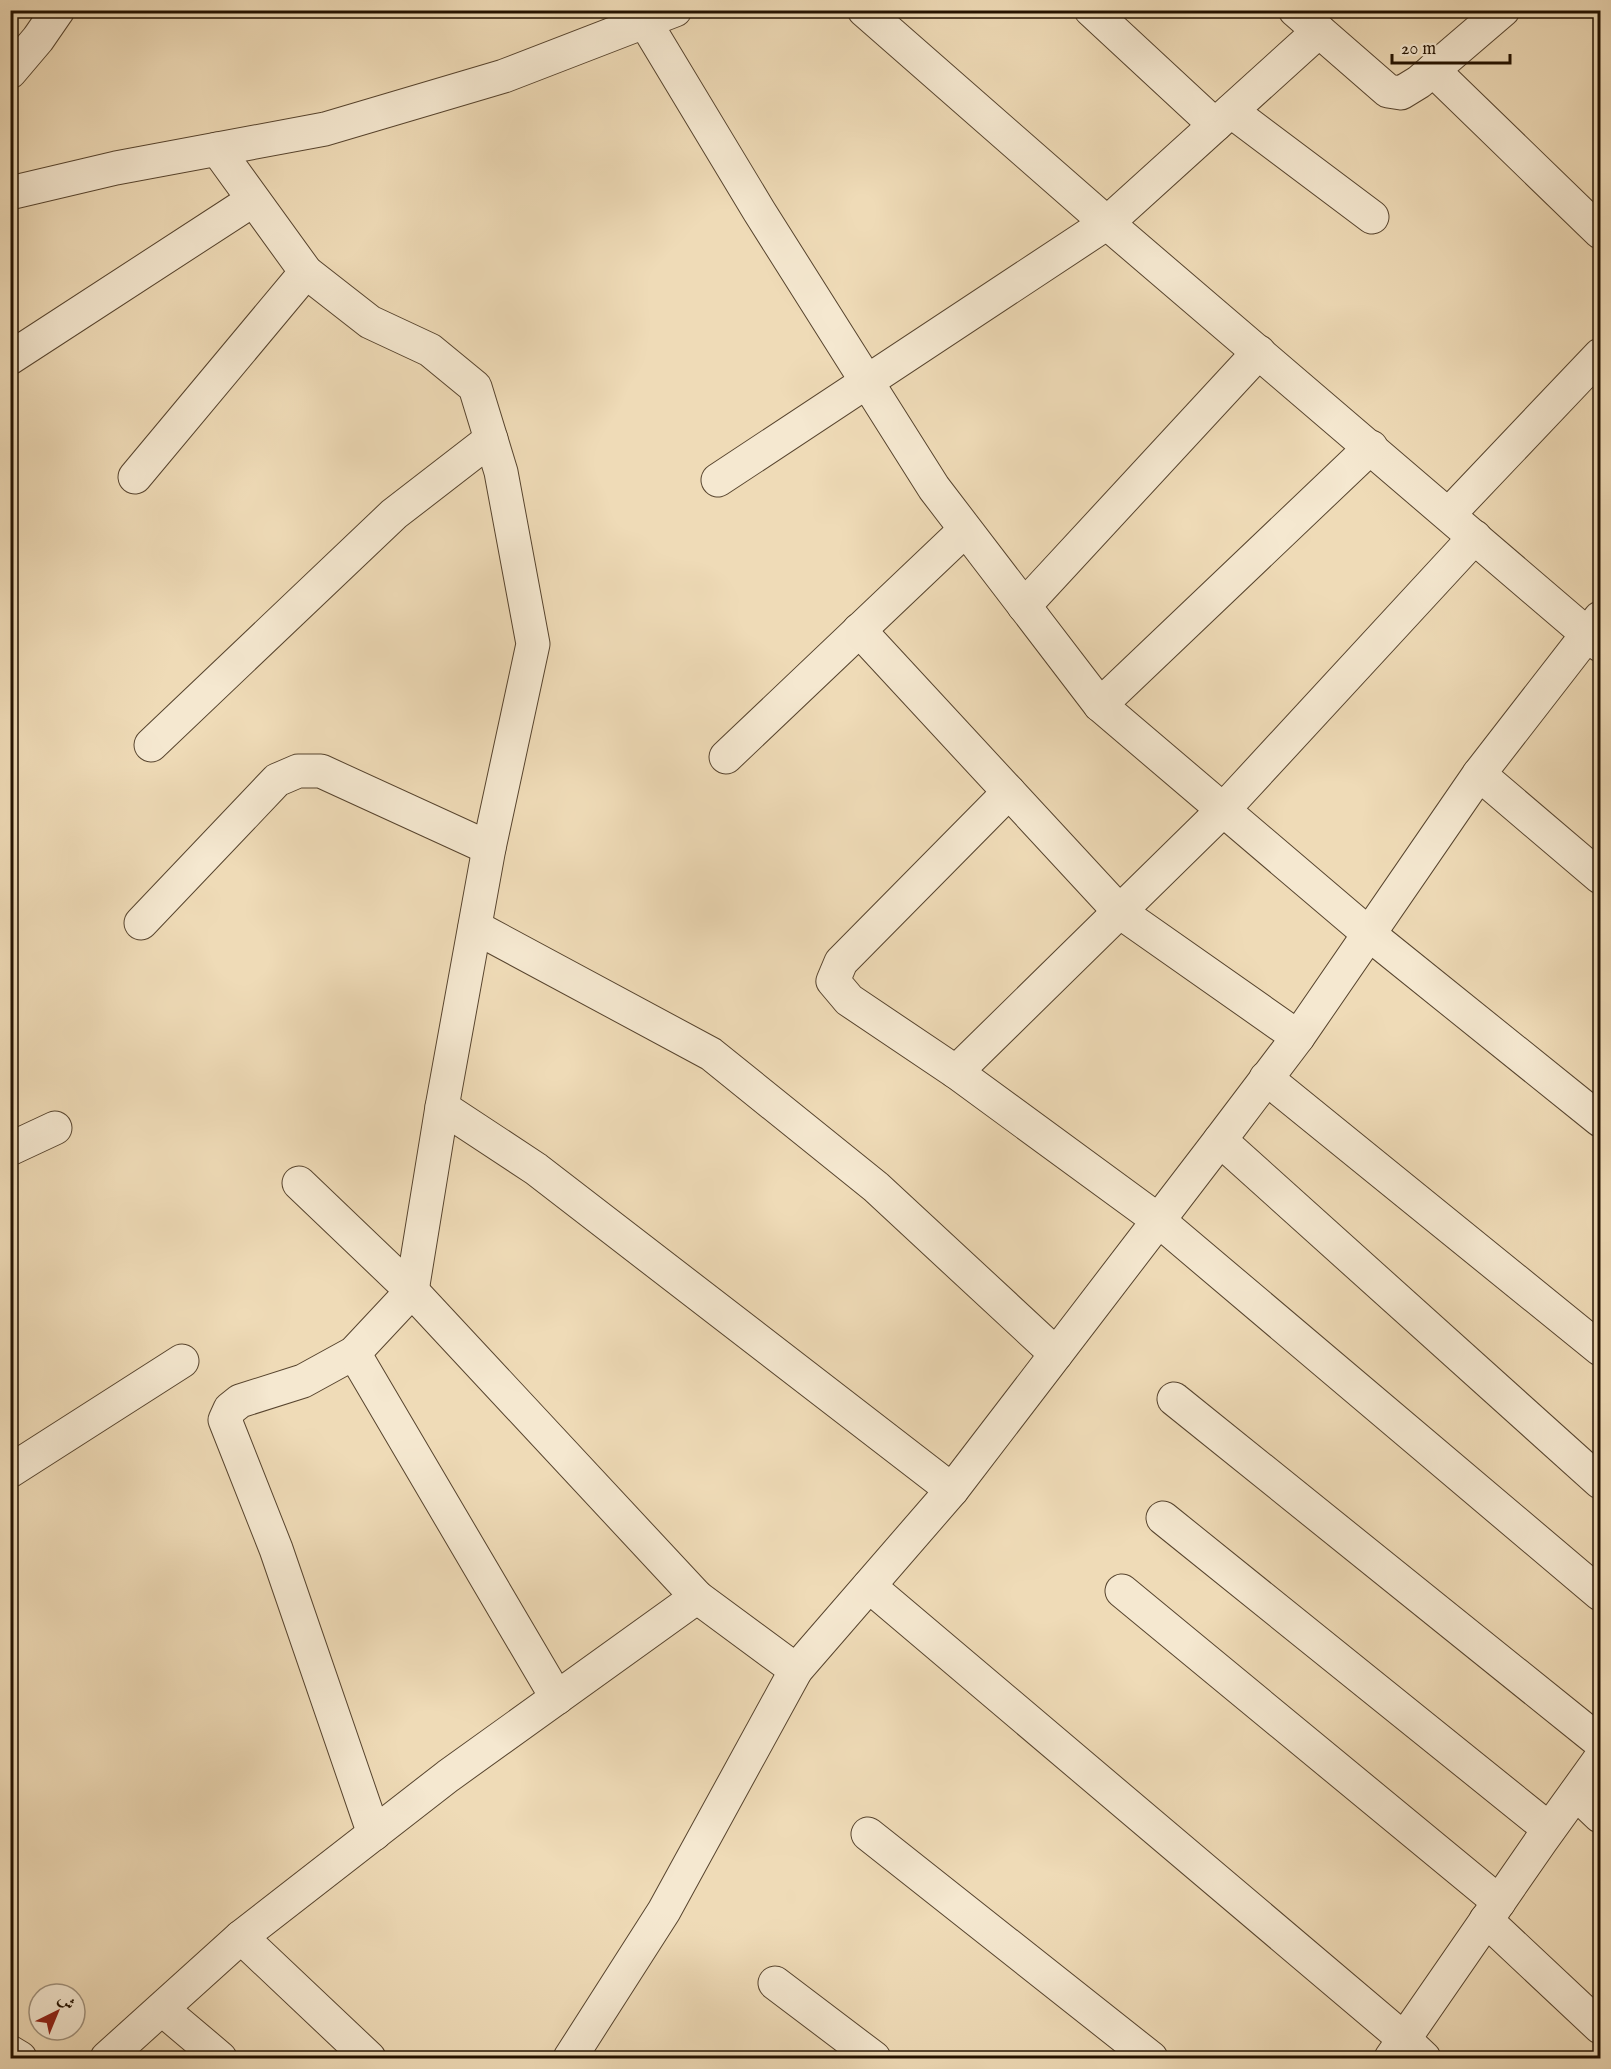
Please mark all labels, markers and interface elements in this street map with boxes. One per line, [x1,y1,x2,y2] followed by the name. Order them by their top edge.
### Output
[1392,27,1510,65] scale bar
[1401,38,1436,61] text: 20 m
[27,1982,87,2042] north arrow
[53,1990,78,2015] text: ش

